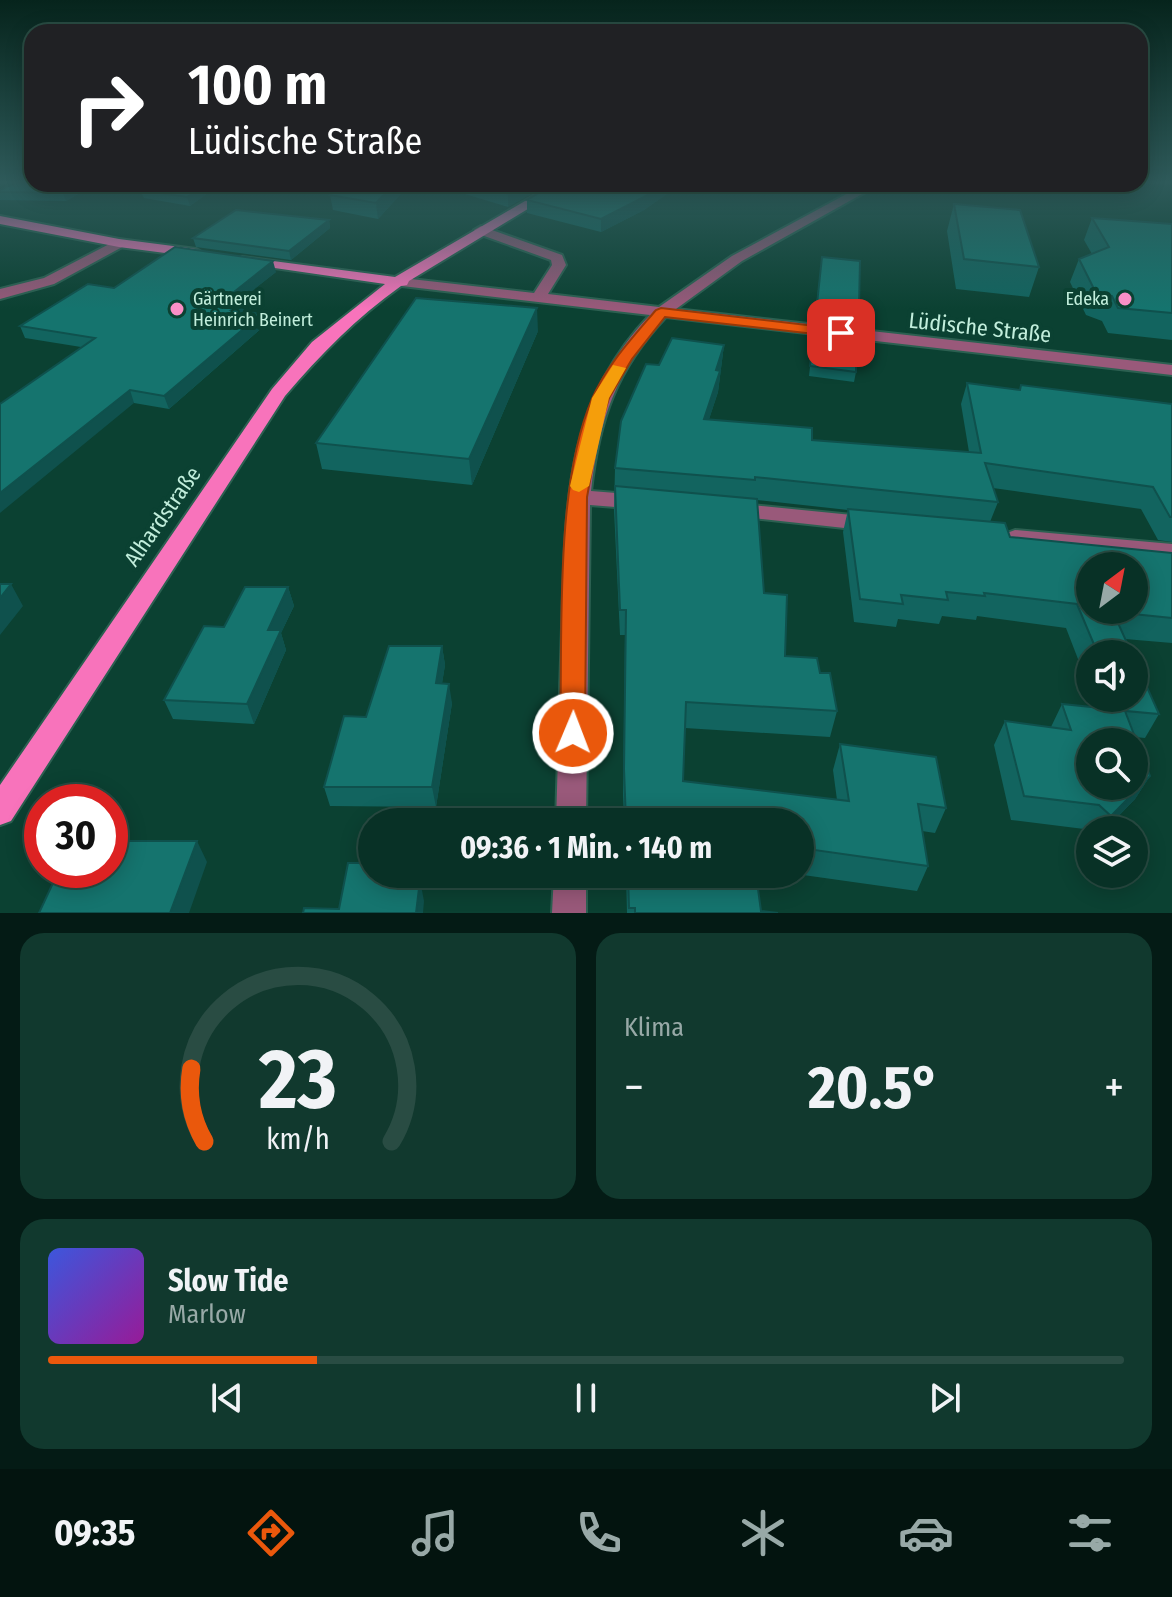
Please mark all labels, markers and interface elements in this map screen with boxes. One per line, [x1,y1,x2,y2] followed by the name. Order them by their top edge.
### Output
[188,52,327,119] text: 100 m
[56,56,160,160] icon: right
[188,120,422,164] text: Lüdische Straße
[193,288,313,331] place label: Gärtnerei Heinrich Beinert
[1065,288,1109,310] place label: Edeka
[1116,290,1134,308] marker: Edeka
[807,299,875,367] pin
[168,300,186,318] marker: Gärtnerei Heinrich Beinert
[907,307,1053,348] street label: Lüdische Straße
[819,311,863,355] icon: arrive
[118,461,207,571] street label: Alhardstraße
[1076,552,1148,624] north arrow
[1076,552,1148,888] map controls
[1076,640,1148,712] button: sound
[531,691,615,775] position arrow
[1076,728,1148,800] button: search
[24,784,128,888] speed limit sign: 30
[1076,816,1148,888] button: layers
[460,830,712,866] text: 09:36 · 1 Min. · 140 m
[624,1012,684,1043] text: Klima
[258,1030,337,1130] text: 23
[808,1052,940,1124] text: 20.5°
[624,1061,644,1114] text: −
[1104,1061,1124,1114] text: +
[266,1122,330,1157] text: km/h
[168,1263,289,1299] text: Slow Tide
[168,1299,246,1330] text: Marlow
[205,1376,249,1420] icon: previous
[564,1376,608,1420] icon: pause
[923,1376,967,1420] icon: next
[243,1505,299,1561] icon: directions
[407,1505,463,1561] icon: music
[571,1505,627,1561] icon: phone
[735,1505,791,1561] icon: climate
[898,1505,954,1561] icon: car
[1062,1505,1118,1561] icon: filters
[54,1511,135,1555] text: 09:35

